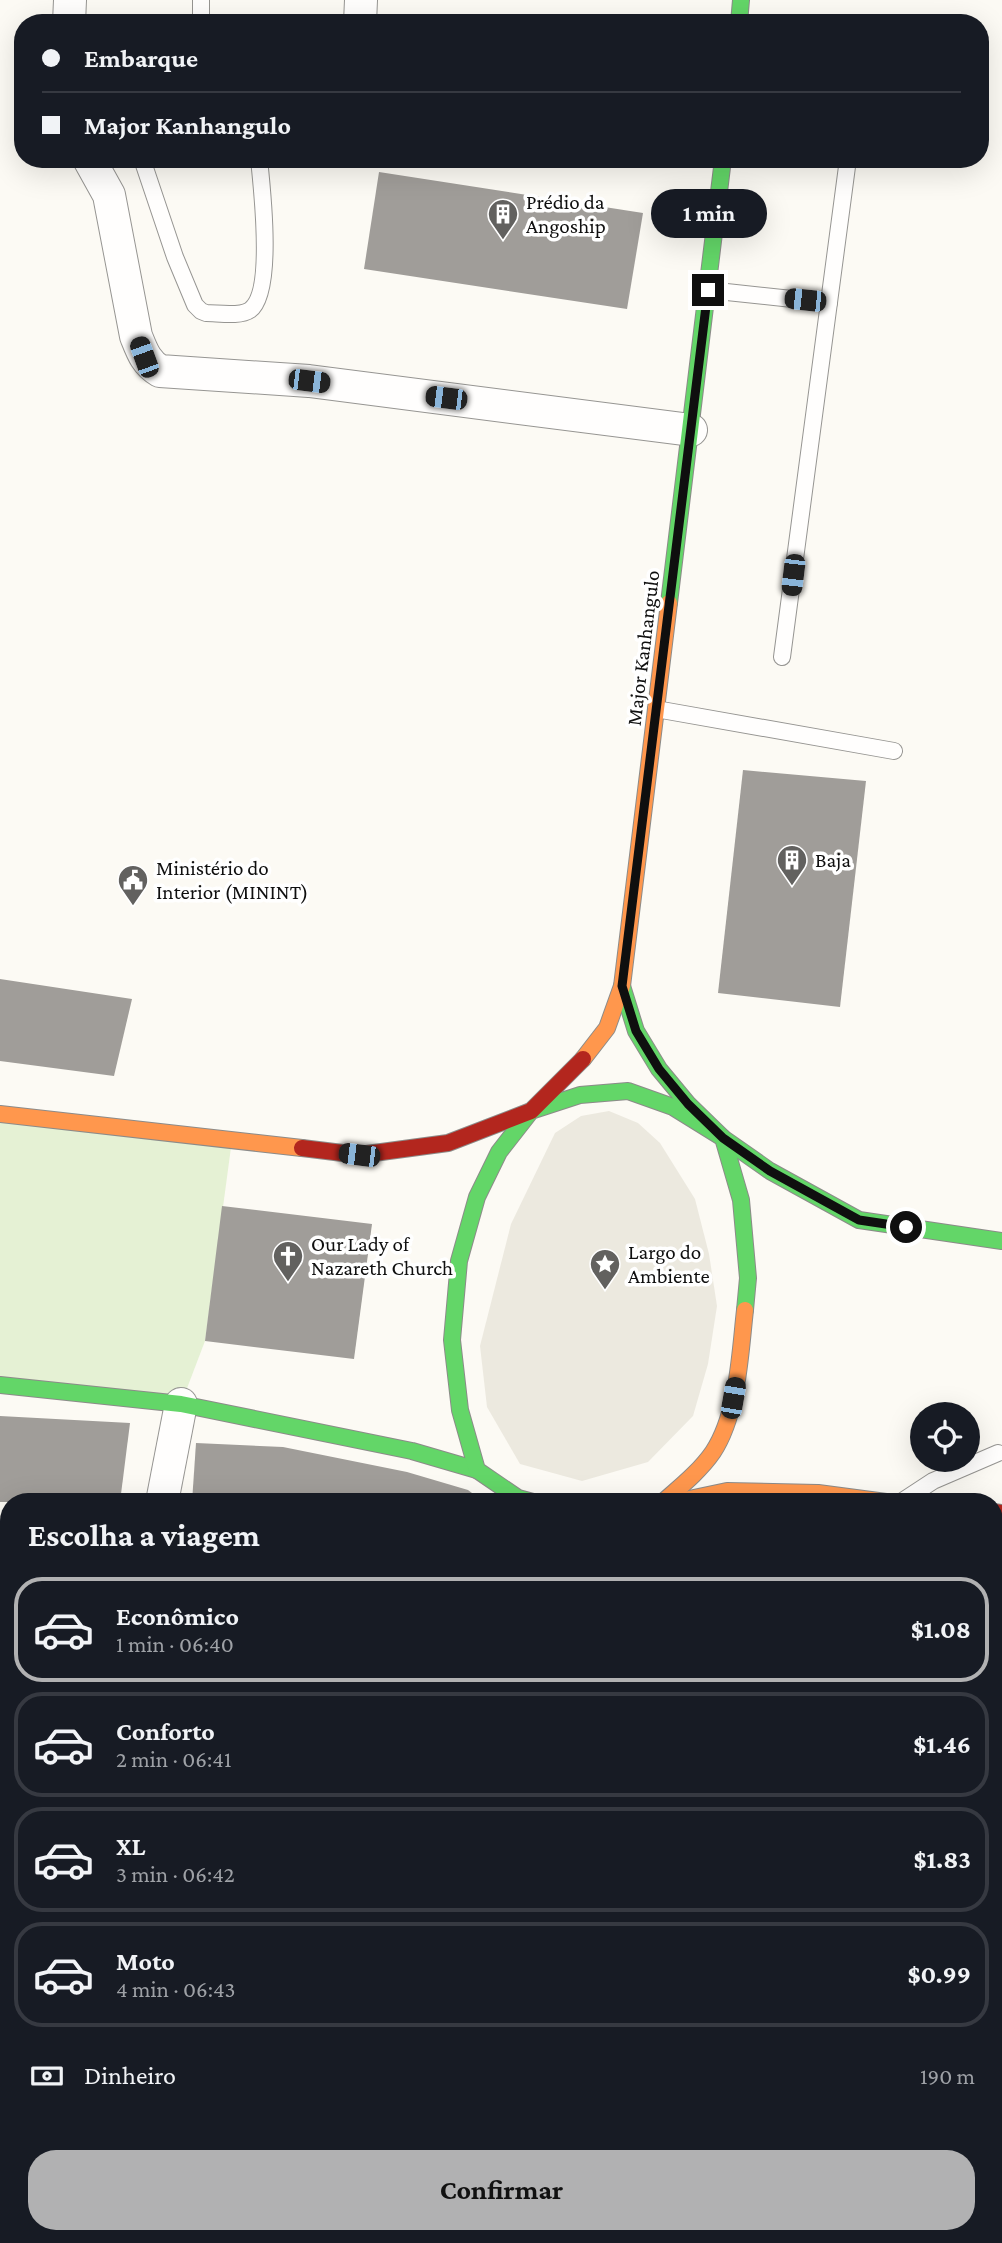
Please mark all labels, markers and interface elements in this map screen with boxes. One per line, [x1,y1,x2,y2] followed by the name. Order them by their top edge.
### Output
[84,44,198,73] text: Embarque
[84,111,291,140] text: Major Kanhangulo
[650,188,766,238] callout: 1 min
[526,190,606,238] place label: Prédio da Angoship
[486,197,520,241] building icon: Prédio da Angoship
[683,200,735,226] text: 1 min
[692,274,724,306] route end
[784,287,827,313] car
[127,334,162,380] car
[287,368,332,394] car
[424,385,469,411] car
[781,553,806,597] car
[622,569,664,727] street label: Major Kanhangulo
[775,843,809,887] building icon: Baja
[815,848,851,872] place label: Baja
[156,856,308,904] place label: Ministério do Interior (MININT)
[116,863,150,907] public building icon: Ministério do Interior (MININT)
[337,1142,382,1168] car
[890,1211,922,1243] route start
[311,1232,453,1280] place label: Our Lady of Nazareth Church
[271,1239,305,1283] church icon: Our Lady of Nazareth Church
[628,1240,710,1288] place label: Largo do Ambiente
[588,1247,622,1291] place icon: Largo do Ambiente
[720,1375,747,1421] car
[910,1402,980,1472] map controls
[910,1402,980,1472] button: locate
[28,1517,260,1553] text: Escolha a viagem
[32,1598,95,1661] icon: car
[116,1602,239,1631] text: Econômico
[911,1615,971,1644] text: $1.08
[116,1631,234,1657] text: 1 min · 06:40
[32,1713,95,1776] icon: car
[116,1717,215,1746] text: Conforto
[913,1730,971,1759] text: $1.46
[116,1746,232,1772] text: 2 min · 06:41
[32,1828,95,1891] icon: car
[116,1832,145,1861] text: XL
[913,1845,971,1874] text: $1.83
[116,1861,235,1887] text: 3 min · 06:42
[32,1943,95,2006] icon: car
[116,1947,175,1976] text: Moto
[907,1960,971,1989] text: $0.99
[116,1976,235,2002] text: 4 min · 06:43
[28,2057,66,2095] icon: cash
[84,2061,176,2090] text: Dinheiro
[920,2063,975,2089] text: 190 m
[28,2150,975,2230] button: Confirmar

